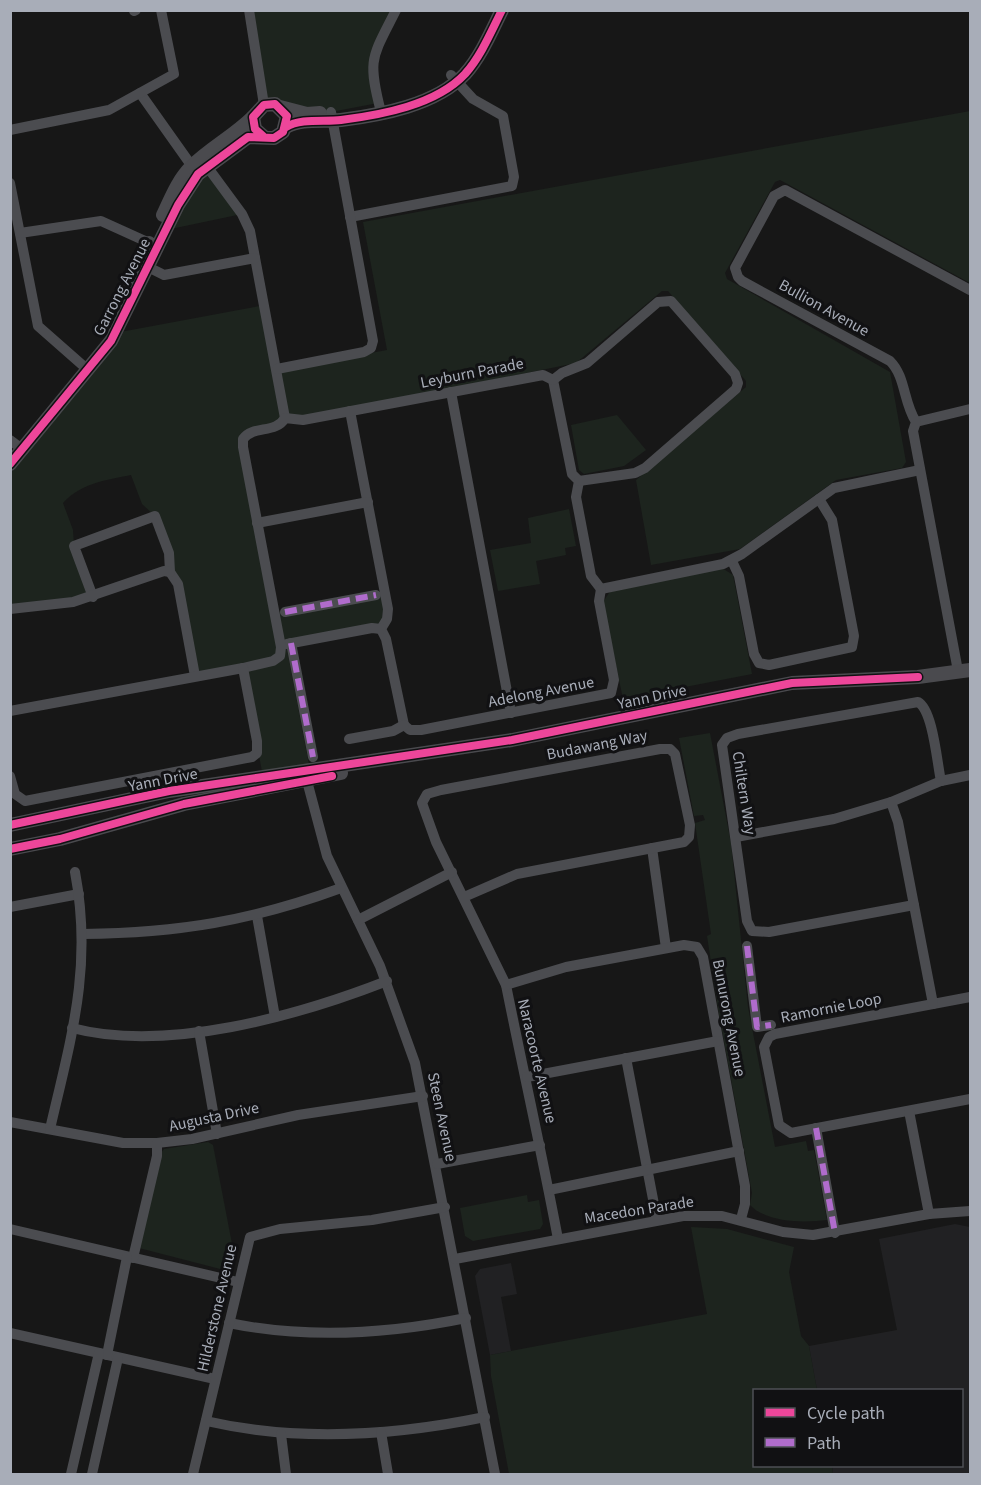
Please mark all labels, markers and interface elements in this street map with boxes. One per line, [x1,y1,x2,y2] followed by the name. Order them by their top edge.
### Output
[88,234,156,340] street label: Garrong Avenue
[775,274,873,342] street label: Bullion Avenue
[419,352,526,394] street label: Leyburn Parade
[486,671,596,713] street label: Adelong Avenue
[615,679,689,715] street label: Yann Drive
[545,724,650,766] street label: Budawang Way
[727,750,762,837] street label: Chiltern Way
[126,763,200,798] street label: Yann Drive
[707,958,751,1079] street label: Bunurong Avenue
[779,987,883,1029] street label: Ramornie Loop
[512,997,562,1125] street label: Naracoorte Avenue
[422,1070,462,1164] street label: Steen Avenue
[167,1097,261,1137] street label: Augusta Drive
[583,1190,695,1230] street label: Macedon Parade
[192,1242,242,1374] street label: Hilderstone Avenue
[753,1389,963,1467] legend
[807,1401,885,1426] text: Cycle path
[807,1431,841,1456] text: Path

